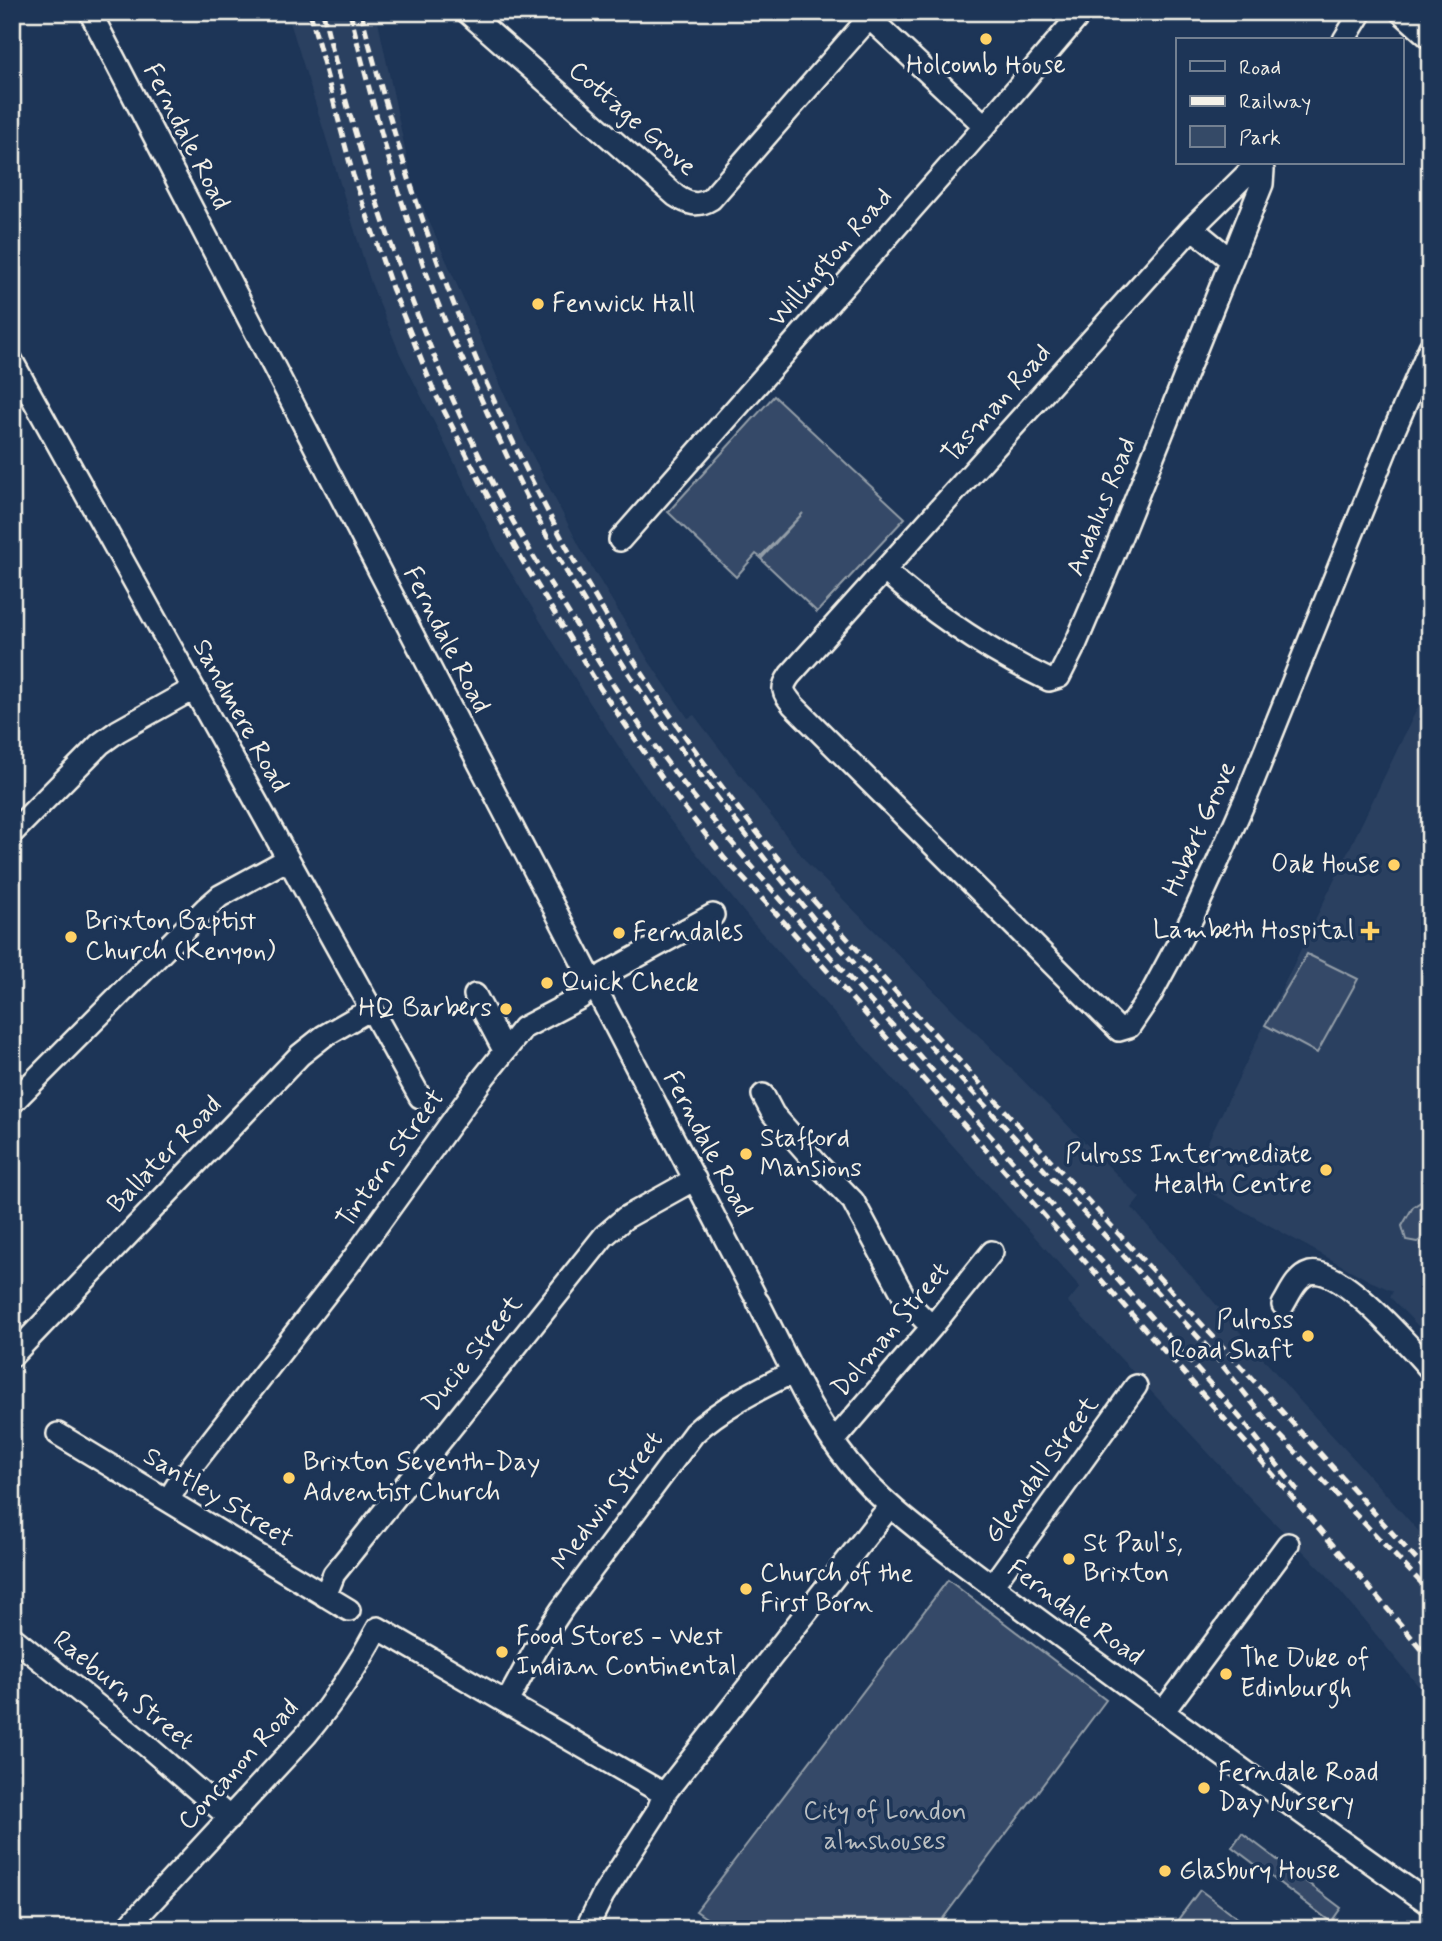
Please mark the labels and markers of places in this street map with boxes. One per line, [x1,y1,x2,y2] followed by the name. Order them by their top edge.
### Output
[978,31,994,47] marker: Holcomb House
[906,49,1066,83] place label: Holcomb House
[552,287,695,321] place label: Fenwick Hall
[530,296,546,312] marker: Fenwick Hall
[1271,848,1380,882] place label: Oak House
[1386,857,1402,873] marker: Oak House
[85,905,276,969] place label: Brixton Baptist Church (Kenyon)
[1153,914,1354,948] place label: Lambeth Hospital
[633,916,743,950] place label: Ferndales
[1360,921,1380,941] marker: Lambeth Hospital
[611,925,627,941] marker: Ferndales
[63,929,79,945] marker: Brixton Baptist Church (Kenyon)
[561,966,699,1000] place label: Quick Check
[539,975,555,991] marker: Quick Check
[359,992,492,1026] place label: HQ Barbers
[498,1001,514,1017] marker: HQ Barbers
[760,1122,862,1186] place label: Stafford Mansions
[1065,1138,1312,1202] place label: Pulross Intermediate Health Centre
[738,1146,754,1162] marker: Stafford Mansions
[1318,1162,1334,1178] marker: Pulross Intermediate Health Centre
[1170,1304,1294,1368] place label: Pulross Road Shaft
[1300,1328,1316,1344] marker: Pulross Road Shaft
[303,1446,540,1510] place label: Brixton Seventh-Day Adventist Church
[281,1470,297,1486] marker: Brixton Seventh-Day Adventist Church
[1083,1527,1183,1591] place label: St Paul's, Brixton
[1061,1551,1077,1567] marker: St Paul's, Brixton
[760,1557,913,1621] place label: Church of the First Born
[738,1581,754,1597] marker: Church of the First Born
[516,1620,737,1684] place label: Food Stores - West Indian Continental
[1240,1642,1369,1709] place label: The Duke of Edinburgh
[494,1644,510,1660] marker: Food Stores - West Indian Continental
[1218,1666,1234,1682] marker: The Duke of Edinburgh
[1218,1756,1379,1820] place label: Ferndale Road Day Nursery
[1196,1780,1212,1796] marker: Ferndale Road Day Nursery
[1179,1854,1340,1888] place label: Glasbury House
[1157,1863,1173,1879] marker: Glasbury House

